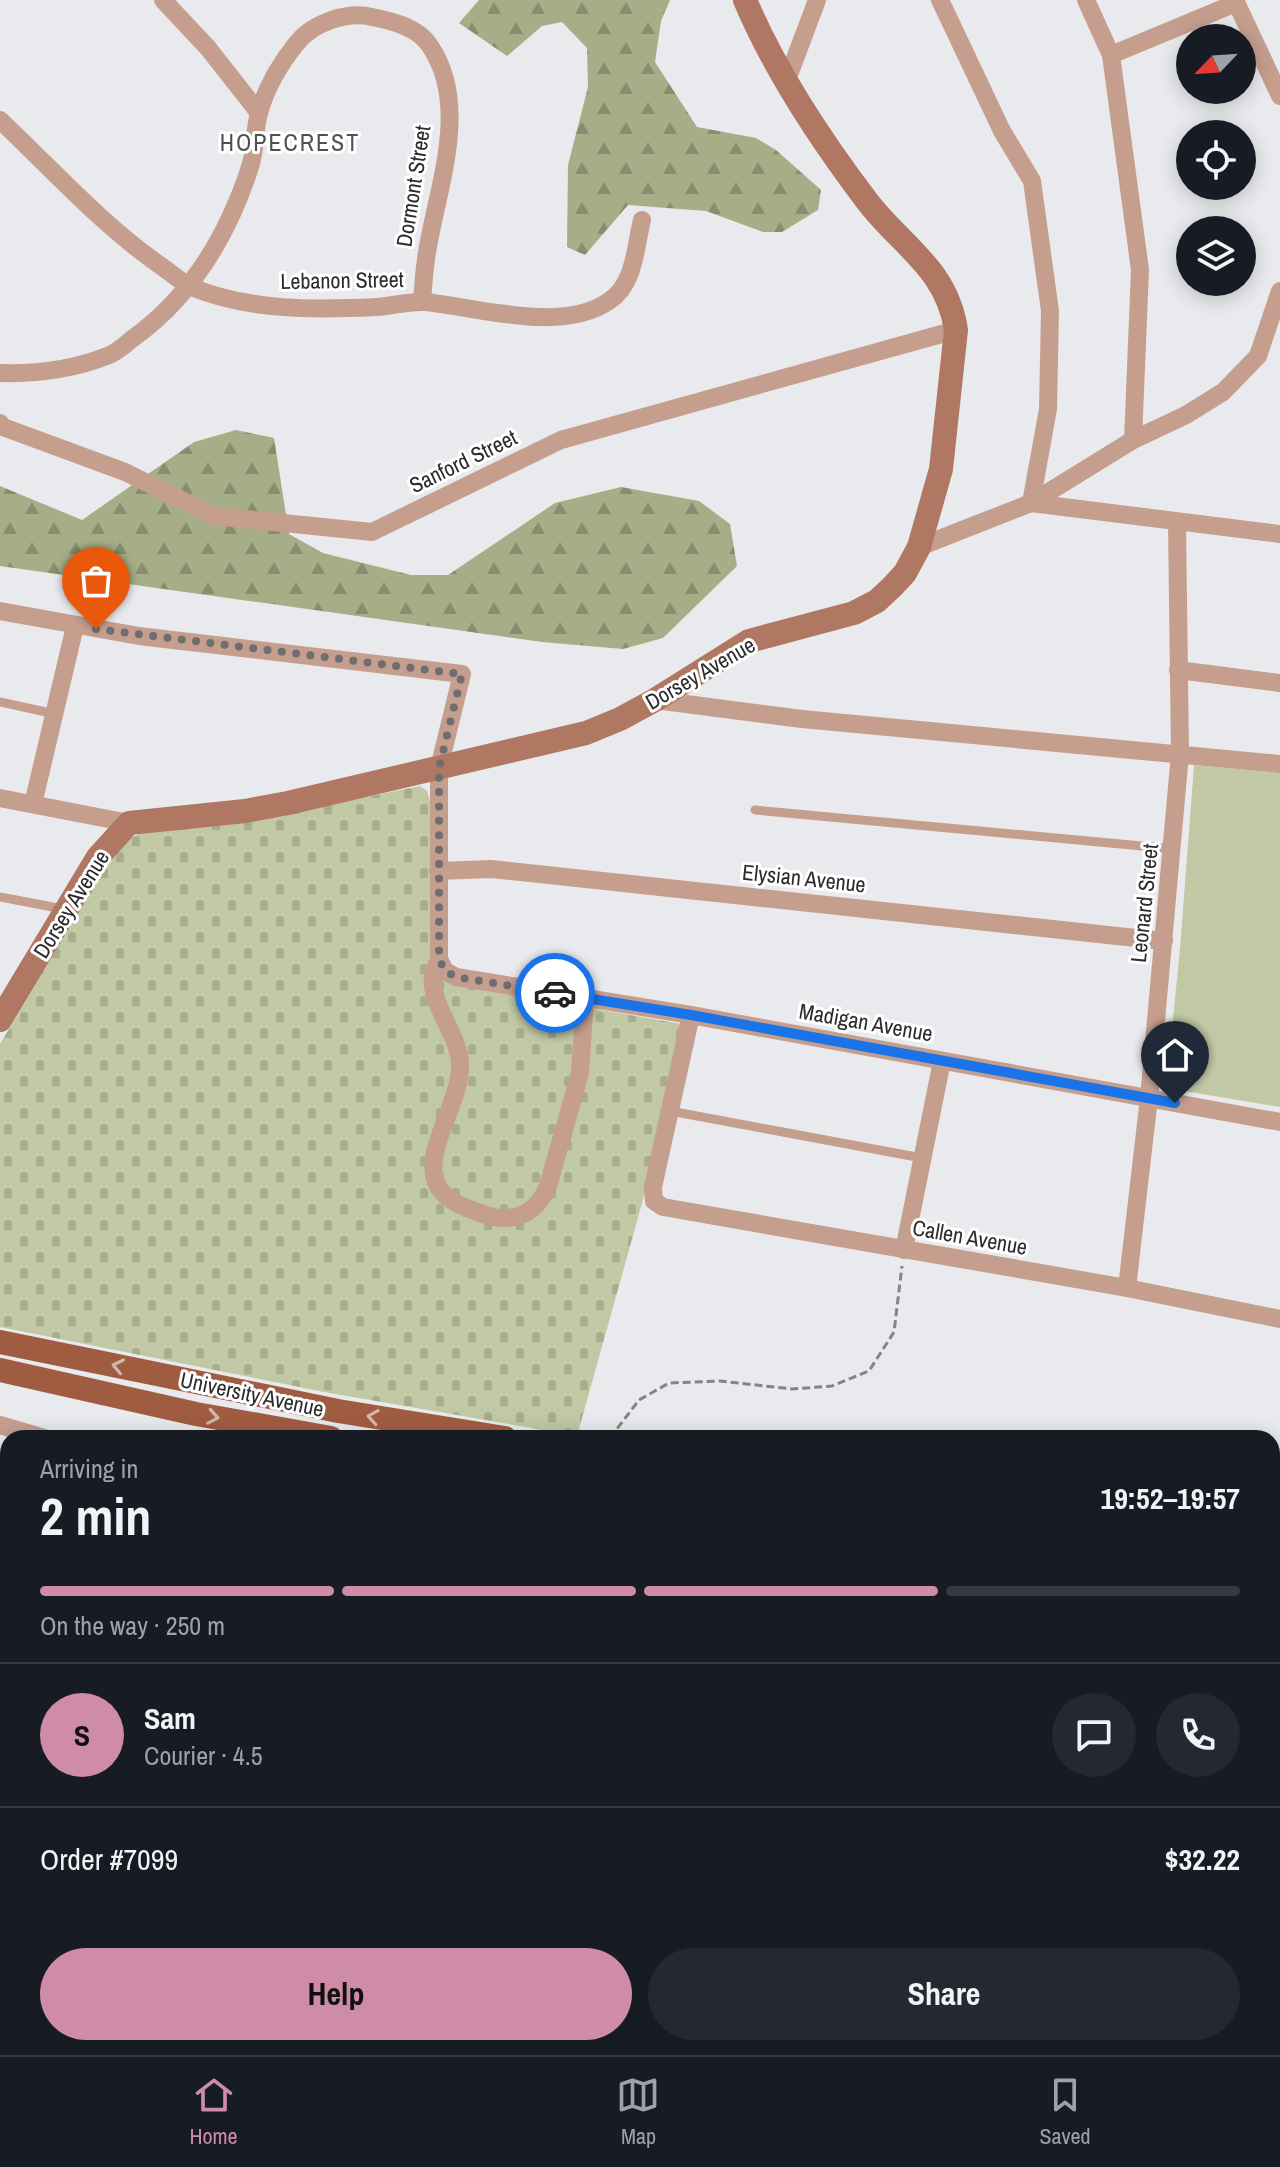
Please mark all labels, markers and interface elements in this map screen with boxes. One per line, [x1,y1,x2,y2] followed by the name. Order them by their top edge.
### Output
[1176,24,1256,104] north arrow
[1176,24,1256,296] map controls
[1176,120,1256,200] button: locate
[389,123,437,249] street label: Dormont Street
[220,126,360,158] district label: HOPECREST
[1176,216,1256,296] button: layers
[280,264,404,296] street label: Lebanon Street
[404,422,522,500] street label: Sanford Street
[62,547,130,629] pin
[74,559,118,603] icon: bag
[640,629,760,717] street label: Dorsey Avenue
[1123,842,1165,964] street label: Leonard Street
[26,844,116,964] street label: Dorsey Avenue
[741,857,867,899] street label: Elysian Avenue
[515,953,595,1033] courier
[533,971,577,1015] icon: car
[797,995,935,1049] street label: Madigan Avenue
[1141,1021,1209,1103] pin
[1153,1033,1197,1077] icon: home
[910,1212,1030,1262] street label: Callen Avenue
[112,1358,125,1375] one-way arrow
[177,1364,327,1424] street label: University Avenue
[206,1408,220,1425] one-way arrow
[366,1409,380,1426] one-way arrow
[40,1451,138,1486] text: Arriving in
[1101,1478,1240,1518] text: 19:52–19:57
[40,1481,151,1551] text: 2 min
[40,1608,225,1643] text: On the way · 250 m
[1052,1693,1136,1777] button: chat
[1156,1693,1240,1777] button: phone
[144,1698,196,1738] text: Sam
[74,1715,90,1755] text: S
[144,1738,263,1773] text: Courier · 4.5
[40,1839,178,1879] text: Order #7099
[1165,1839,1240,1879] text: $32.22
[40,1948,632,2040] button: Help
[648,1948,1240,2040] button: Share
[189,2073,238,2151] tab: Home
[616,2073,660,2151] tab: Map
[1039,2073,1091,2151] tab: Saved

